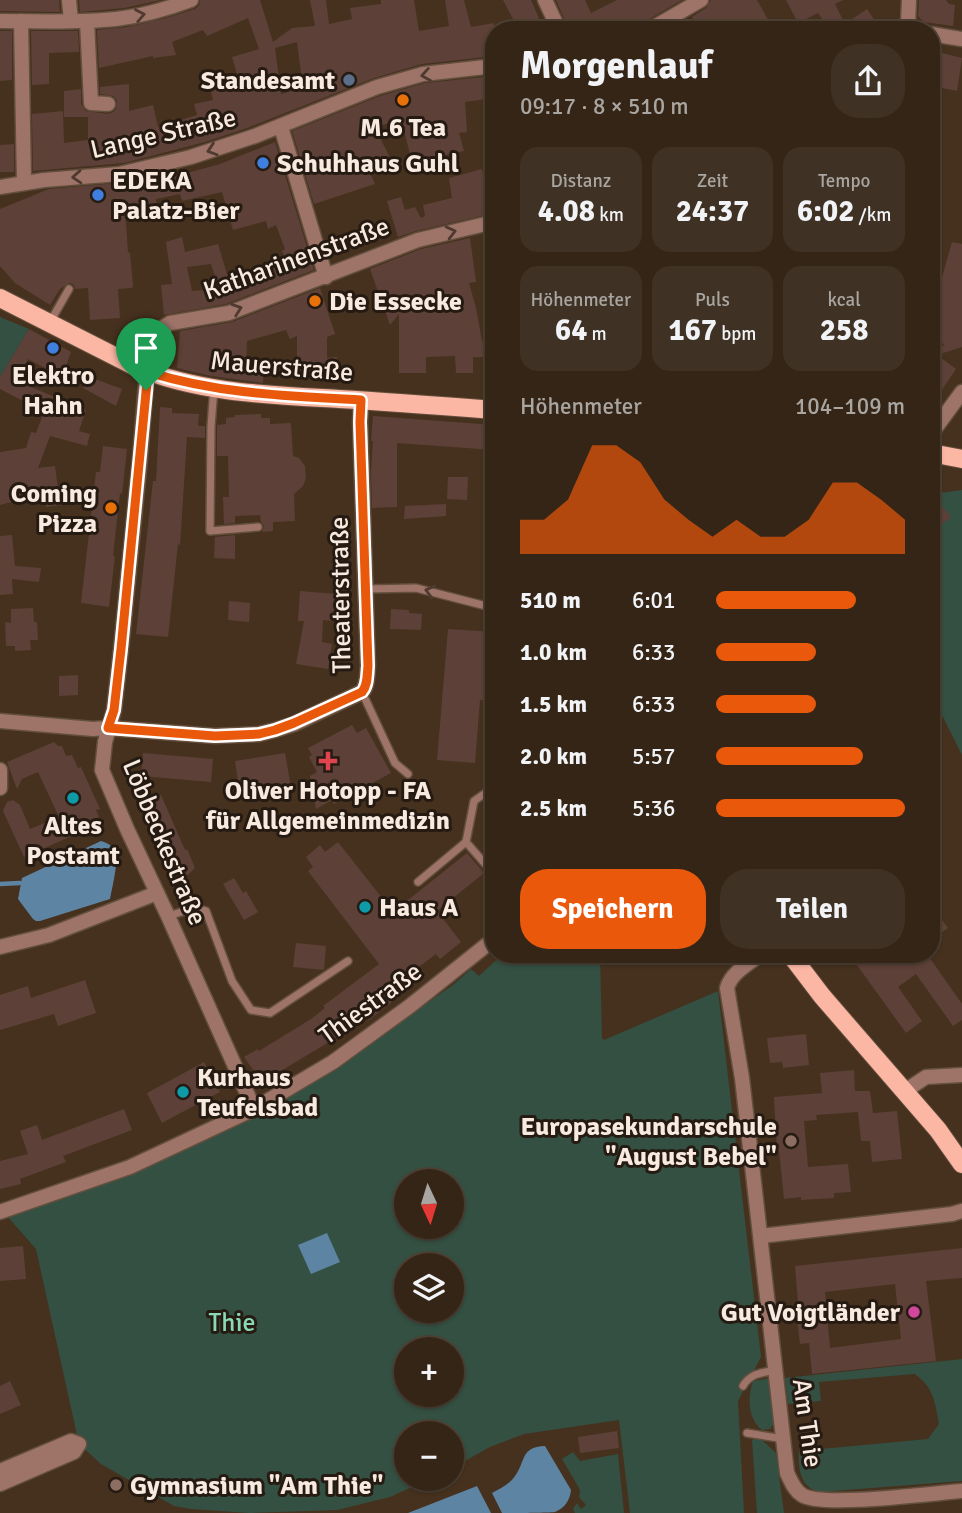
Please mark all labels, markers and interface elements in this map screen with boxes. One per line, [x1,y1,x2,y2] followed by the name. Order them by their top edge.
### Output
[134,8,146,23] one-way arrow
[520,42,712,89] text: Morgenlauf
[831,44,905,118] button: share
[201,65,335,97] place label: Standesamt
[420,67,432,82] one-way arrow
[341,72,357,88] marker: Standesamt
[395,92,411,108] marker: M.6 Tea
[520,92,689,121] text: 09:17 · 8 × 510 m
[87,102,239,166] street label: Lange Straße
[360,112,446,144] place label: M.6 Tea
[206,142,218,156] one-way arrow
[277,148,459,180] place label: Schuhhaus Guhl
[255,155,271,171] marker: Schuhhaus Guhl
[112,165,240,227] place label: EDEKA Palatz-Bier
[71,169,82,184] one-way arrow
[550,169,611,193] text: Distanz
[697,169,728,193] text: Zeit
[818,169,870,193] text: Tempo
[90,187,106,203] marker: EDEKA Palatz-Bier
[538,193,595,230] text: 4.08
[676,193,749,230] text: 24:37
[797,193,854,230] text: 6:02
[595,203,624,227] text: km
[854,203,891,227] text: /km
[199,210,394,307] street label: Katharinenstraße
[445,226,457,240] one-way arrow
[329,286,462,318] place label: Die Essecke
[531,288,631,312] text: Höhenmeter
[695,288,730,312] text: Puls
[827,288,861,312] text: kcal
[307,293,323,309] marker: Die Essecke
[231,303,243,317] one-way arrow
[555,312,587,349] text: 64
[668,312,717,349] text: 167
[820,312,868,349] text: 258
[116,318,176,390] pin
[587,322,607,346] text: m
[717,322,757,346] text: bpm
[127,329,165,367] icon: arrive
[45,340,61,356] marker: Elektro Hahn
[209,345,355,389] street label: Mauerstraße
[12,360,94,422] place label: Elektro Hahn
[520,392,642,421] text: Höhenmeter
[795,392,905,421] text: 104–109 m
[11,478,97,540] place label: Coming Pizza
[103,500,119,516] marker: Coming Pizza
[324,516,358,674] street label: Theaterstraße
[425,585,437,600] one-way arrow
[520,586,581,615] text: 510 m
[632,586,675,615] text: 6:01
[520,638,587,667] text: 1.0 km
[632,638,675,667] text: 6:33
[520,690,587,719] text: 1.5 km
[632,690,675,719] text: 6:33
[520,742,587,771] text: 2.0 km
[632,742,675,771] text: 5:57
[318,751,338,771] marker: Oliver Hotopp - FA für Allgemeinmedizin
[115,755,213,930] street label: Löbbeckestraße
[205,775,450,837] place label: Oliver Hotopp - FA für Allgemeinmedizin
[65,790,81,806] marker: Altes Postamt
[520,794,587,823] text: 2.5 km
[632,794,675,823] text: 5:36
[26,810,120,872] place label: Altes Postamt
[520,869,706,949] button: Speichern
[720,869,905,949] button: Teilen
[379,892,459,924] place label: Haus A
[357,899,373,915] marker: Haus A
[313,956,428,1052] street label: Thiestraße
[197,1062,318,1124] place label: Kurhaus Teufelsbad
[175,1084,191,1100] marker: Kurhaus Teufelsbad
[520,1111,777,1173] place label: Europasekundarschule "August Bebel"
[783,1133,799,1149] marker: Europasekundarschule "August Bebel"
[394,1169,464,1239] north arrow
[394,1169,464,1491] map controls
[394,1253,464,1323] button: layers
[721,1297,901,1329] place label: Gut Voigtländer
[906,1304,922,1320] marker: Gut Voigtländer
[208,1307,256,1339] park label: Thie
[394,1337,464,1407] button: +
[785,1377,829,1470] street label: Am Thie
[394,1421,464,1491] button: −
[130,1470,383,1502] place label: Gymnasium "Am Thie"
[108,1477,124,1493] marker: Gymnasium "Am Thie"

